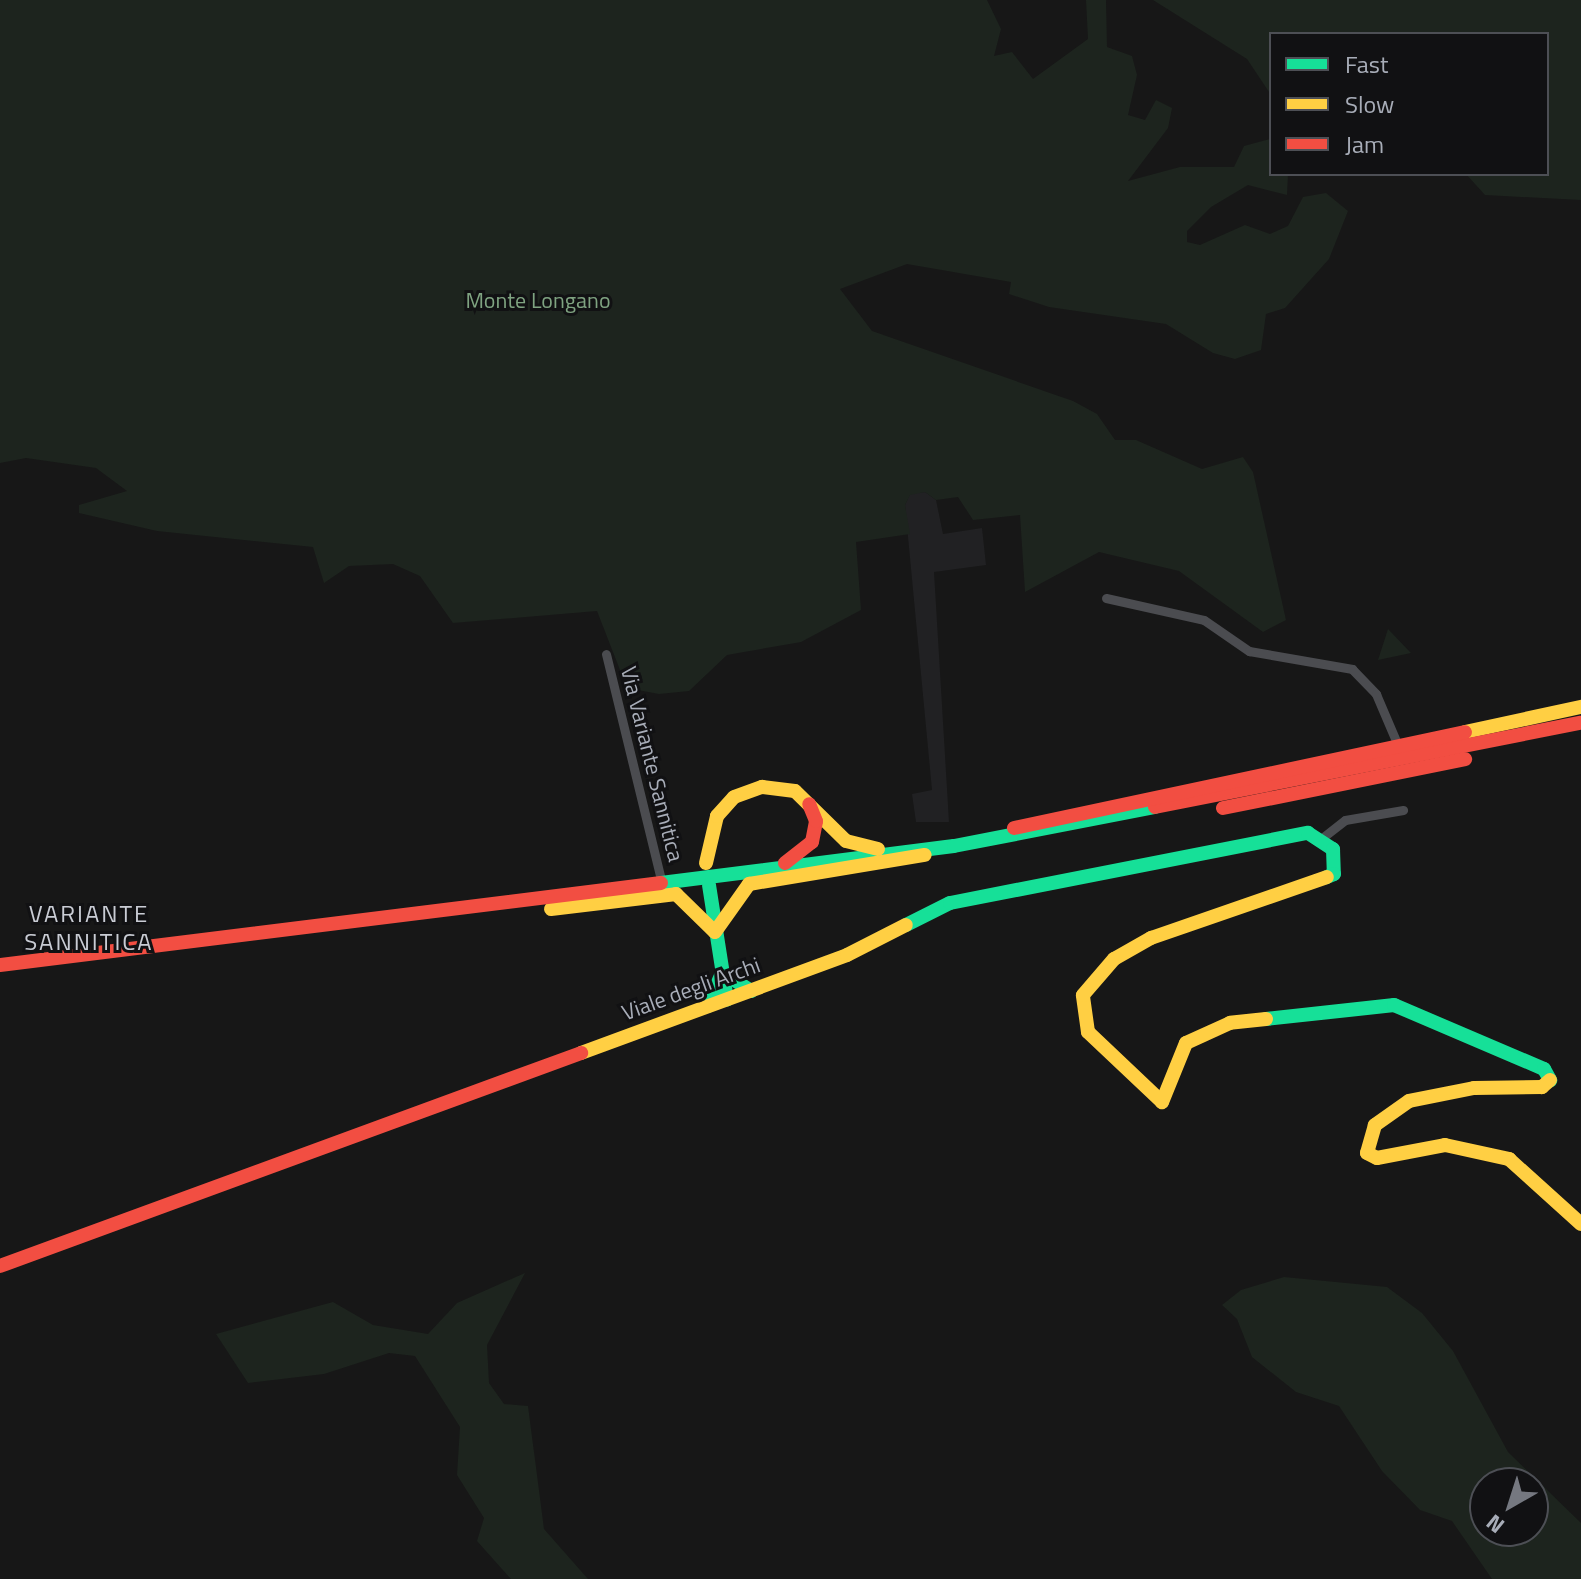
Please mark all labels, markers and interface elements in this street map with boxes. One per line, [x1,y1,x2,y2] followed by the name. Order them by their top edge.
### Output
[1269,32,1549,176] legend
[1345,46,1388,82] text: Fast
[1345,86,1394,122] text: Slow
[1345,126,1384,162] text: Jam
[465,288,611,314] park label: Monte Longano
[615,664,689,864] street label: Via Variante Sannitica
[24,900,154,956] district label: VARIANTE SANNITICA
[618,952,764,1026] street label: Viale degli Archi
[1469,1467,1549,1547] north arrow
[1479,1506,1512,1542] text: N

